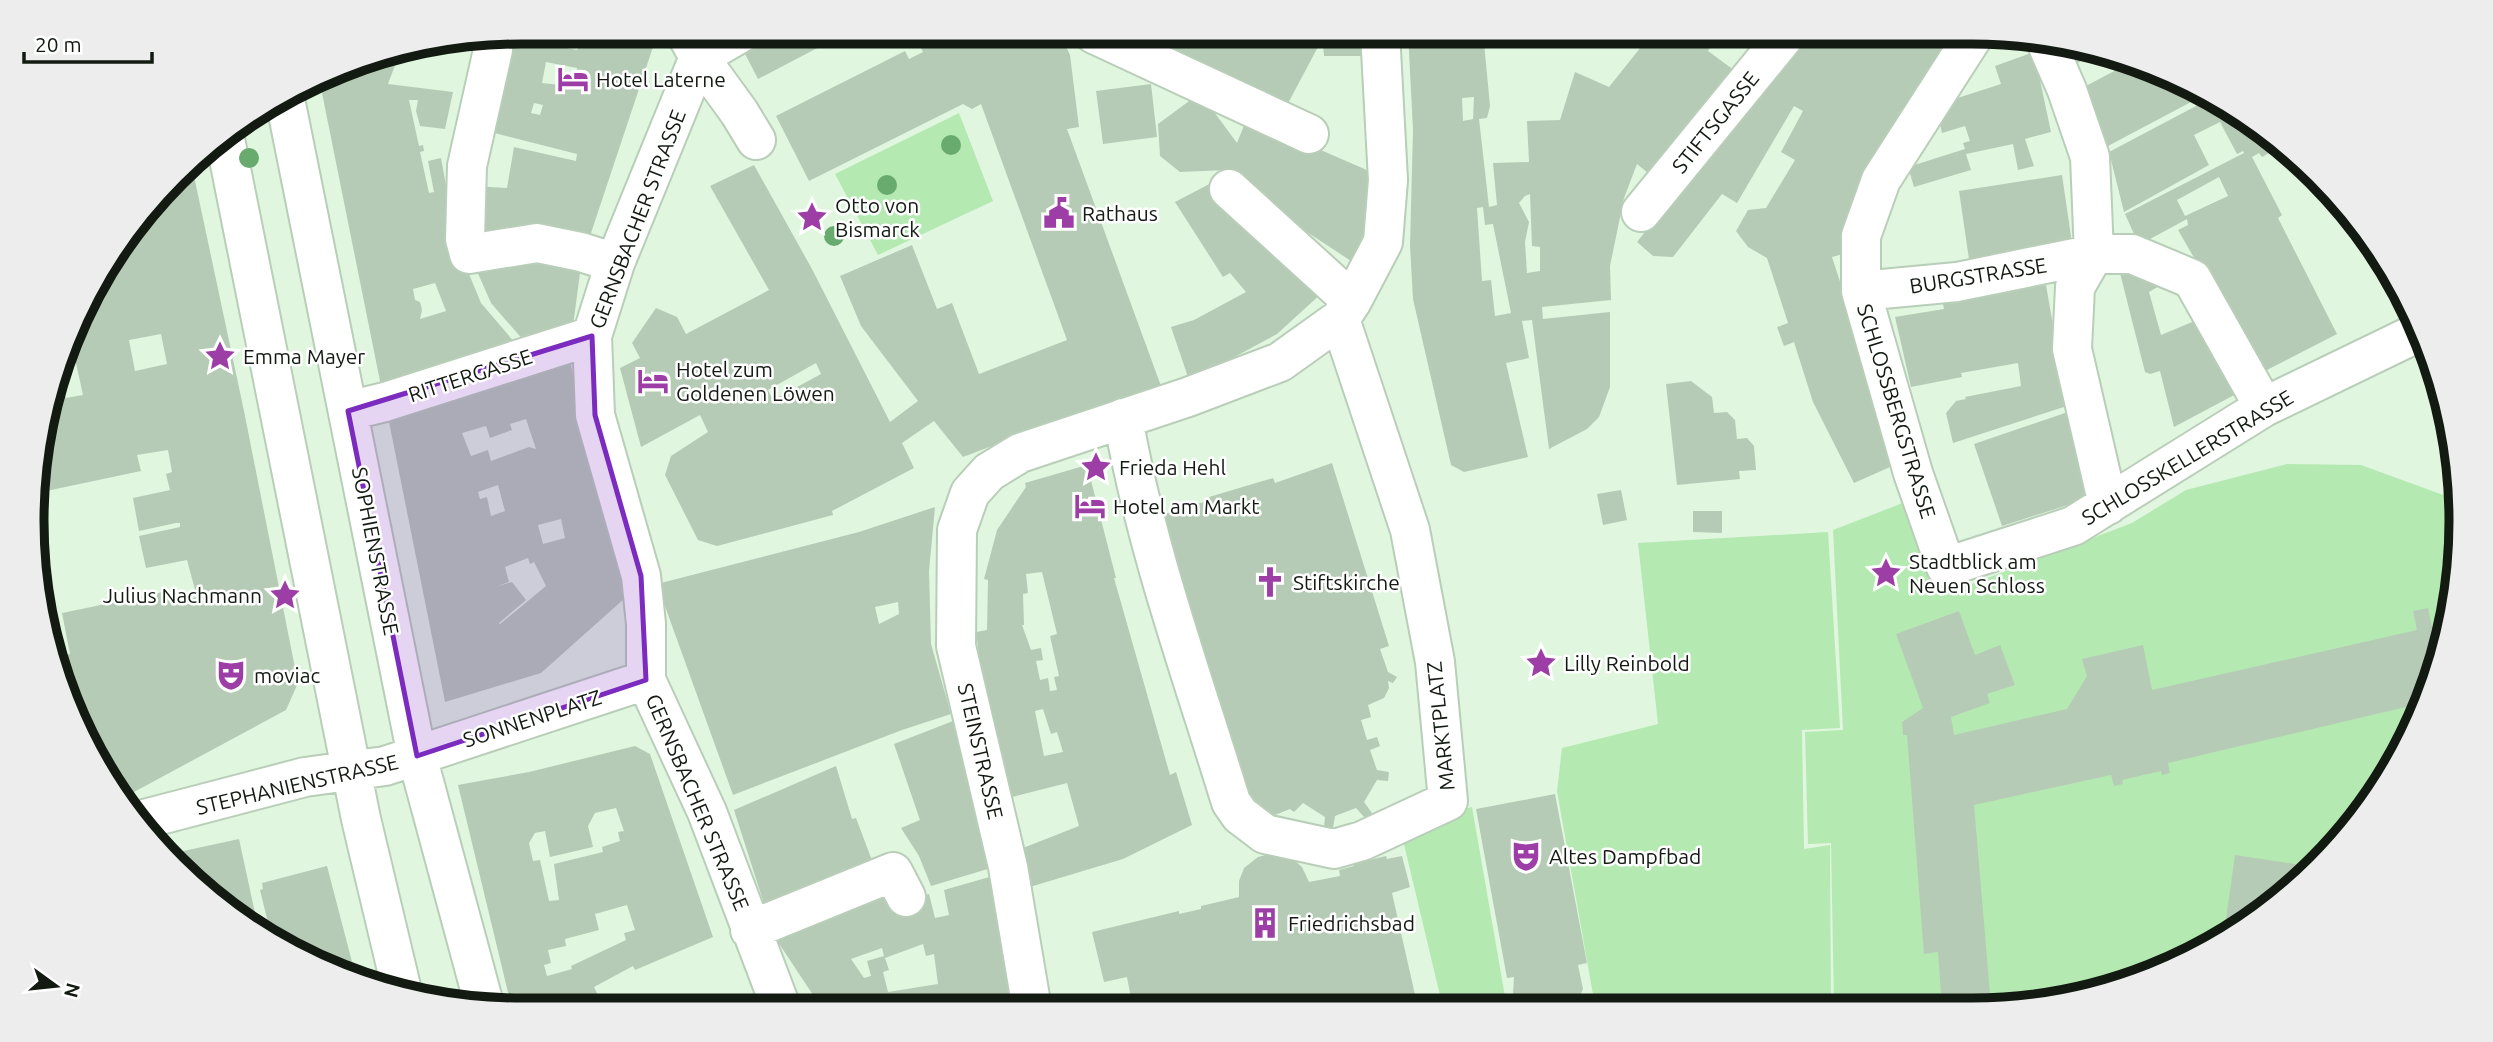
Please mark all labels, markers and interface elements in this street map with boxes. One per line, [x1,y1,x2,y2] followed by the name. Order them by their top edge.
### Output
[24,21,152,65] scale bar
[35,32,82,56] text: 20 m
[556,62,590,96] hotel icon: Hotel Laterne
[1667,66,1763,178] street label: STIFTSGASSE
[596,67,726,91] place label: Hotel Laterne
[584,106,690,332] street label: GERNSBACHER STRASSE
[835,193,920,241] place label: Otto von Bismarck
[1042,196,1076,230] public building icon: Rathaus
[795,200,829,234] place icon: Otto von Bismarck
[1082,201,1158,225] place label: Rathaus
[1908,252,2048,298] street label: BURGSTRASSE
[1853,301,1941,521] street label: SCHLOSSBERGSTRASSE
[203,339,237,373] place icon: Emma Mayer
[243,344,365,368] place label: Emma Mayer
[405,344,535,406] street label: RITTERGASSE
[676,357,835,405] place label: Hotel zum Goldenen Löwen
[636,364,670,398] hotel icon: Hotel zum Goldenen Löwen
[2077,384,2297,530] street label: SCHLOSSKELLERSTRASSE
[1079,450,1113,484] place icon: Frieda Hehl
[1119,455,1226,479] place label: Frieda Hehl
[348,465,404,637] street label: SOPHIENSTRASSE
[1073,489,1107,523] hotel icon: Hotel am Markt
[1113,494,1260,518] place label: Hotel am Markt
[1909,549,2045,597] place label: Stadtblick am Neuen Schloss
[1869,556,1903,590] place icon: Stadtblick am Neuen Schloss
[1253,565,1287,599] church icon: Stiftskirche
[1293,570,1400,594] place label: Stiftskirche
[268,578,302,612] place icon: Julius Nachmann
[103,583,262,607] place label: Julius Nachmann
[1524,646,1558,680] place icon: Lilly Reinbold
[1564,651,1690,675] place label: Lilly Reinbold
[214,658,248,692] theatre icon: moviac
[1421,660,1459,792] street label: MARKTPLATZ
[254,663,321,687] place label: moviac
[954,681,1008,821] street label: STEINSTRASSE
[460,684,604,752] street label: SONNENPLATZ
[641,690,755,914] street label: GERNSBACHER STRASSE
[194,749,400,819] street label: STEPHANIENSTRASSE
[1509,839,1543,873] theatre icon: Altes Dampfbad
[1549,844,1701,868] place label: Altes Dampfbad
[1248,906,1282,940] building icon: Friedrichsbad
[1288,911,1415,935] place label: Friedrichsbad
[21,951,91,1021] north arrow
[60,981,85,1000] text: N

